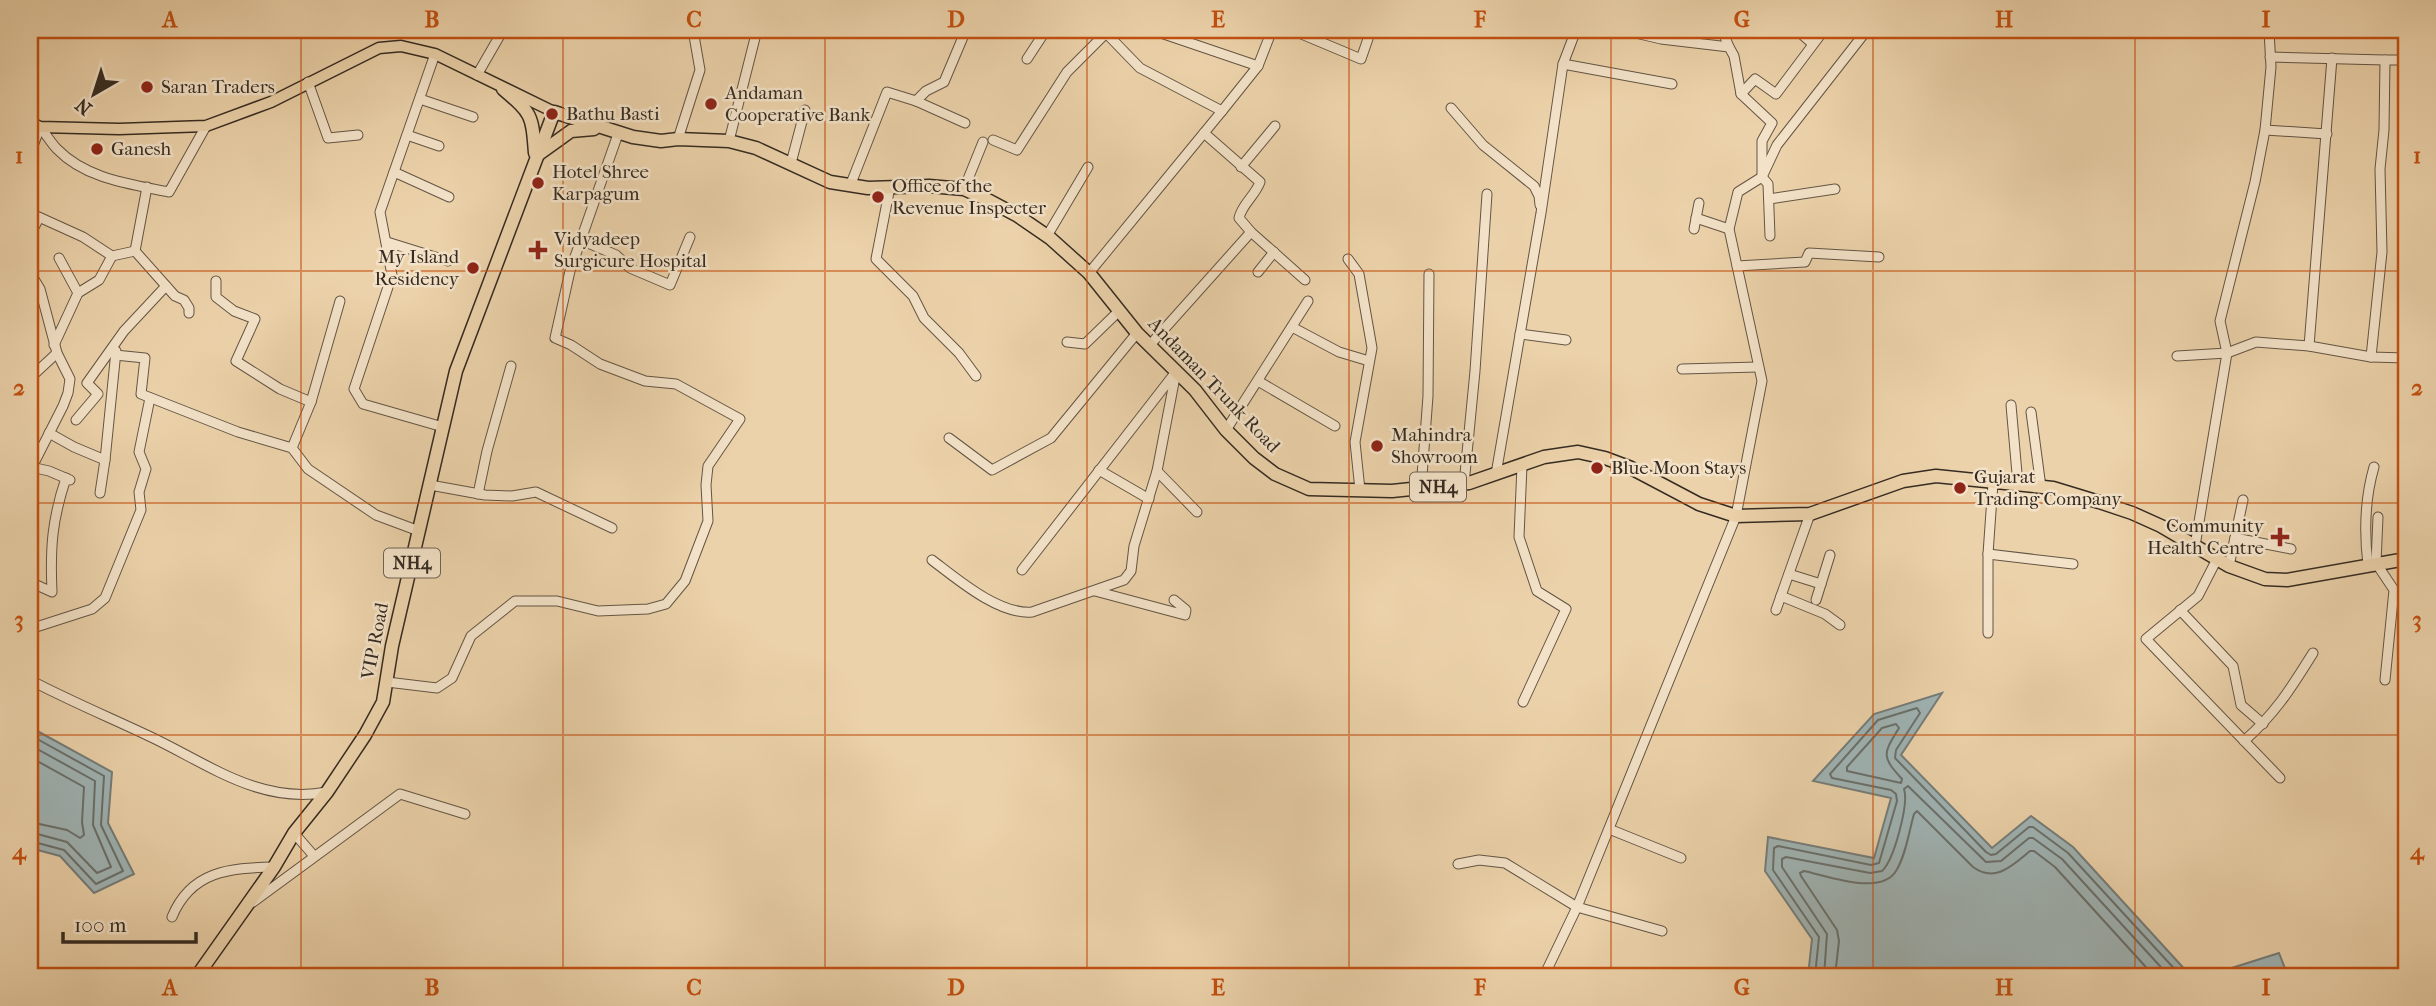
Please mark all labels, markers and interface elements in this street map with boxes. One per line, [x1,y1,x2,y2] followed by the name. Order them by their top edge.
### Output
[161,6,179,33] text: A
[425,6,440,33] text: B
[686,6,702,33] text: C
[947,6,965,33] text: D
[1211,6,1225,33] text: E
[1473,6,1487,33] text: F
[1734,6,1750,33] text: G
[1995,6,2013,33] text: H
[2262,6,2271,33] text: I
[60,60,130,130] north arrow
[161,76,275,98] place label: Saran Traders
[139,79,155,95] marker: Saran Traders
[724,82,871,126] place label: Andaman Cooperative Bank
[71,93,96,120] text: N
[703,96,719,112] marker: Andaman Cooperative Bank
[566,103,660,125] place label: Bathu Basti
[544,106,560,122] marker: Bathu Basti
[111,138,172,160] place label: Ganesh
[89,141,105,157] marker: Ganesh
[15,142,23,169] text: 1
[2413,142,2421,169] text: 1
[552,161,649,205] place label: Hotel Shree Karpagum
[530,175,546,191] marker: Hotel Shree Karpagum
[892,175,1047,219] place label: Office of the Revenue Inspecter
[870,189,886,205] marker: Office of the Revenue Inspecter
[553,228,707,272] place label: Vidyadeep Surgicure Hospital
[528,240,548,260] marker: Vidyadeep Surgicure Hospital
[374,246,460,290] place label: My Island Residency
[465,260,481,276] marker: My Island Residency
[1143,312,1285,458] street label: Andaman Trunk Road
[13,374,25,401] text: 2
[2411,374,2423,401] text: 2
[1391,424,1478,468] place label: Mahindra Showroom
[1369,438,1385,454] marker: Mahindra Showroom
[1611,457,1746,479] place label: Blue Moon Stays
[1589,460,1605,476] marker: Blue Moon Stays
[1974,466,2122,510] place label: Gujarat Trading Company
[1410,472,1466,502] road number: NH4
[1952,480,1968,496] marker: Gujarat Trading Company
[2147,515,2265,559] place label: Community Health Centre
[2270,527,2290,547] marker: Community Health Centre
[384,548,440,578] road number: NH4
[357,600,393,682] street label: VIP Road
[14,606,24,633] text: 3
[2412,606,2422,633] text: 3
[11,838,27,865] text: 4
[2409,838,2425,865] text: 4
[63,901,196,945] scale bar
[74,913,127,937] text: 100 m
[161,974,179,1001] text: A
[425,974,440,1001] text: B
[686,974,702,1001] text: C
[947,974,965,1001] text: D
[1211,974,1225,1001] text: E
[1473,974,1487,1001] text: F
[1734,974,1750,1001] text: G
[1995,974,2013,1001] text: H
[2262,974,2271,1001] text: I

